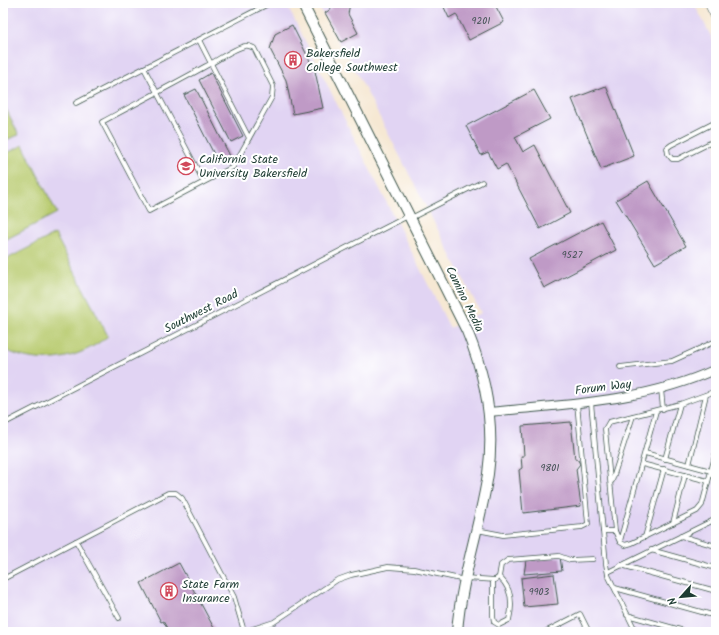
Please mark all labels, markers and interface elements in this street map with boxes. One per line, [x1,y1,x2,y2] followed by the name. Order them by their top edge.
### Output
[472,13,490,29] house number: 9201
[306,44,398,77] place label: Bakersfield College Southwest
[283,50,303,70] building icon: Bakersfield College Southwest
[199,150,308,183] place label: California State University Bakersfield
[176,156,196,176] school or university icon: California State University Bakersfield
[562,247,583,263] house number: 9527
[440,263,489,336] street label: Camino Media
[161,284,242,338] street label: Southwest Road
[574,375,633,400] street label: Forum Way
[540,460,560,476] house number: 9801
[182,575,239,608] place label: State Farm Insurance
[661,577,701,617] north arrow
[159,581,179,601] building icon: State Farm Insurance
[529,584,550,600] house number: 9903
[663,594,683,608] text: N

